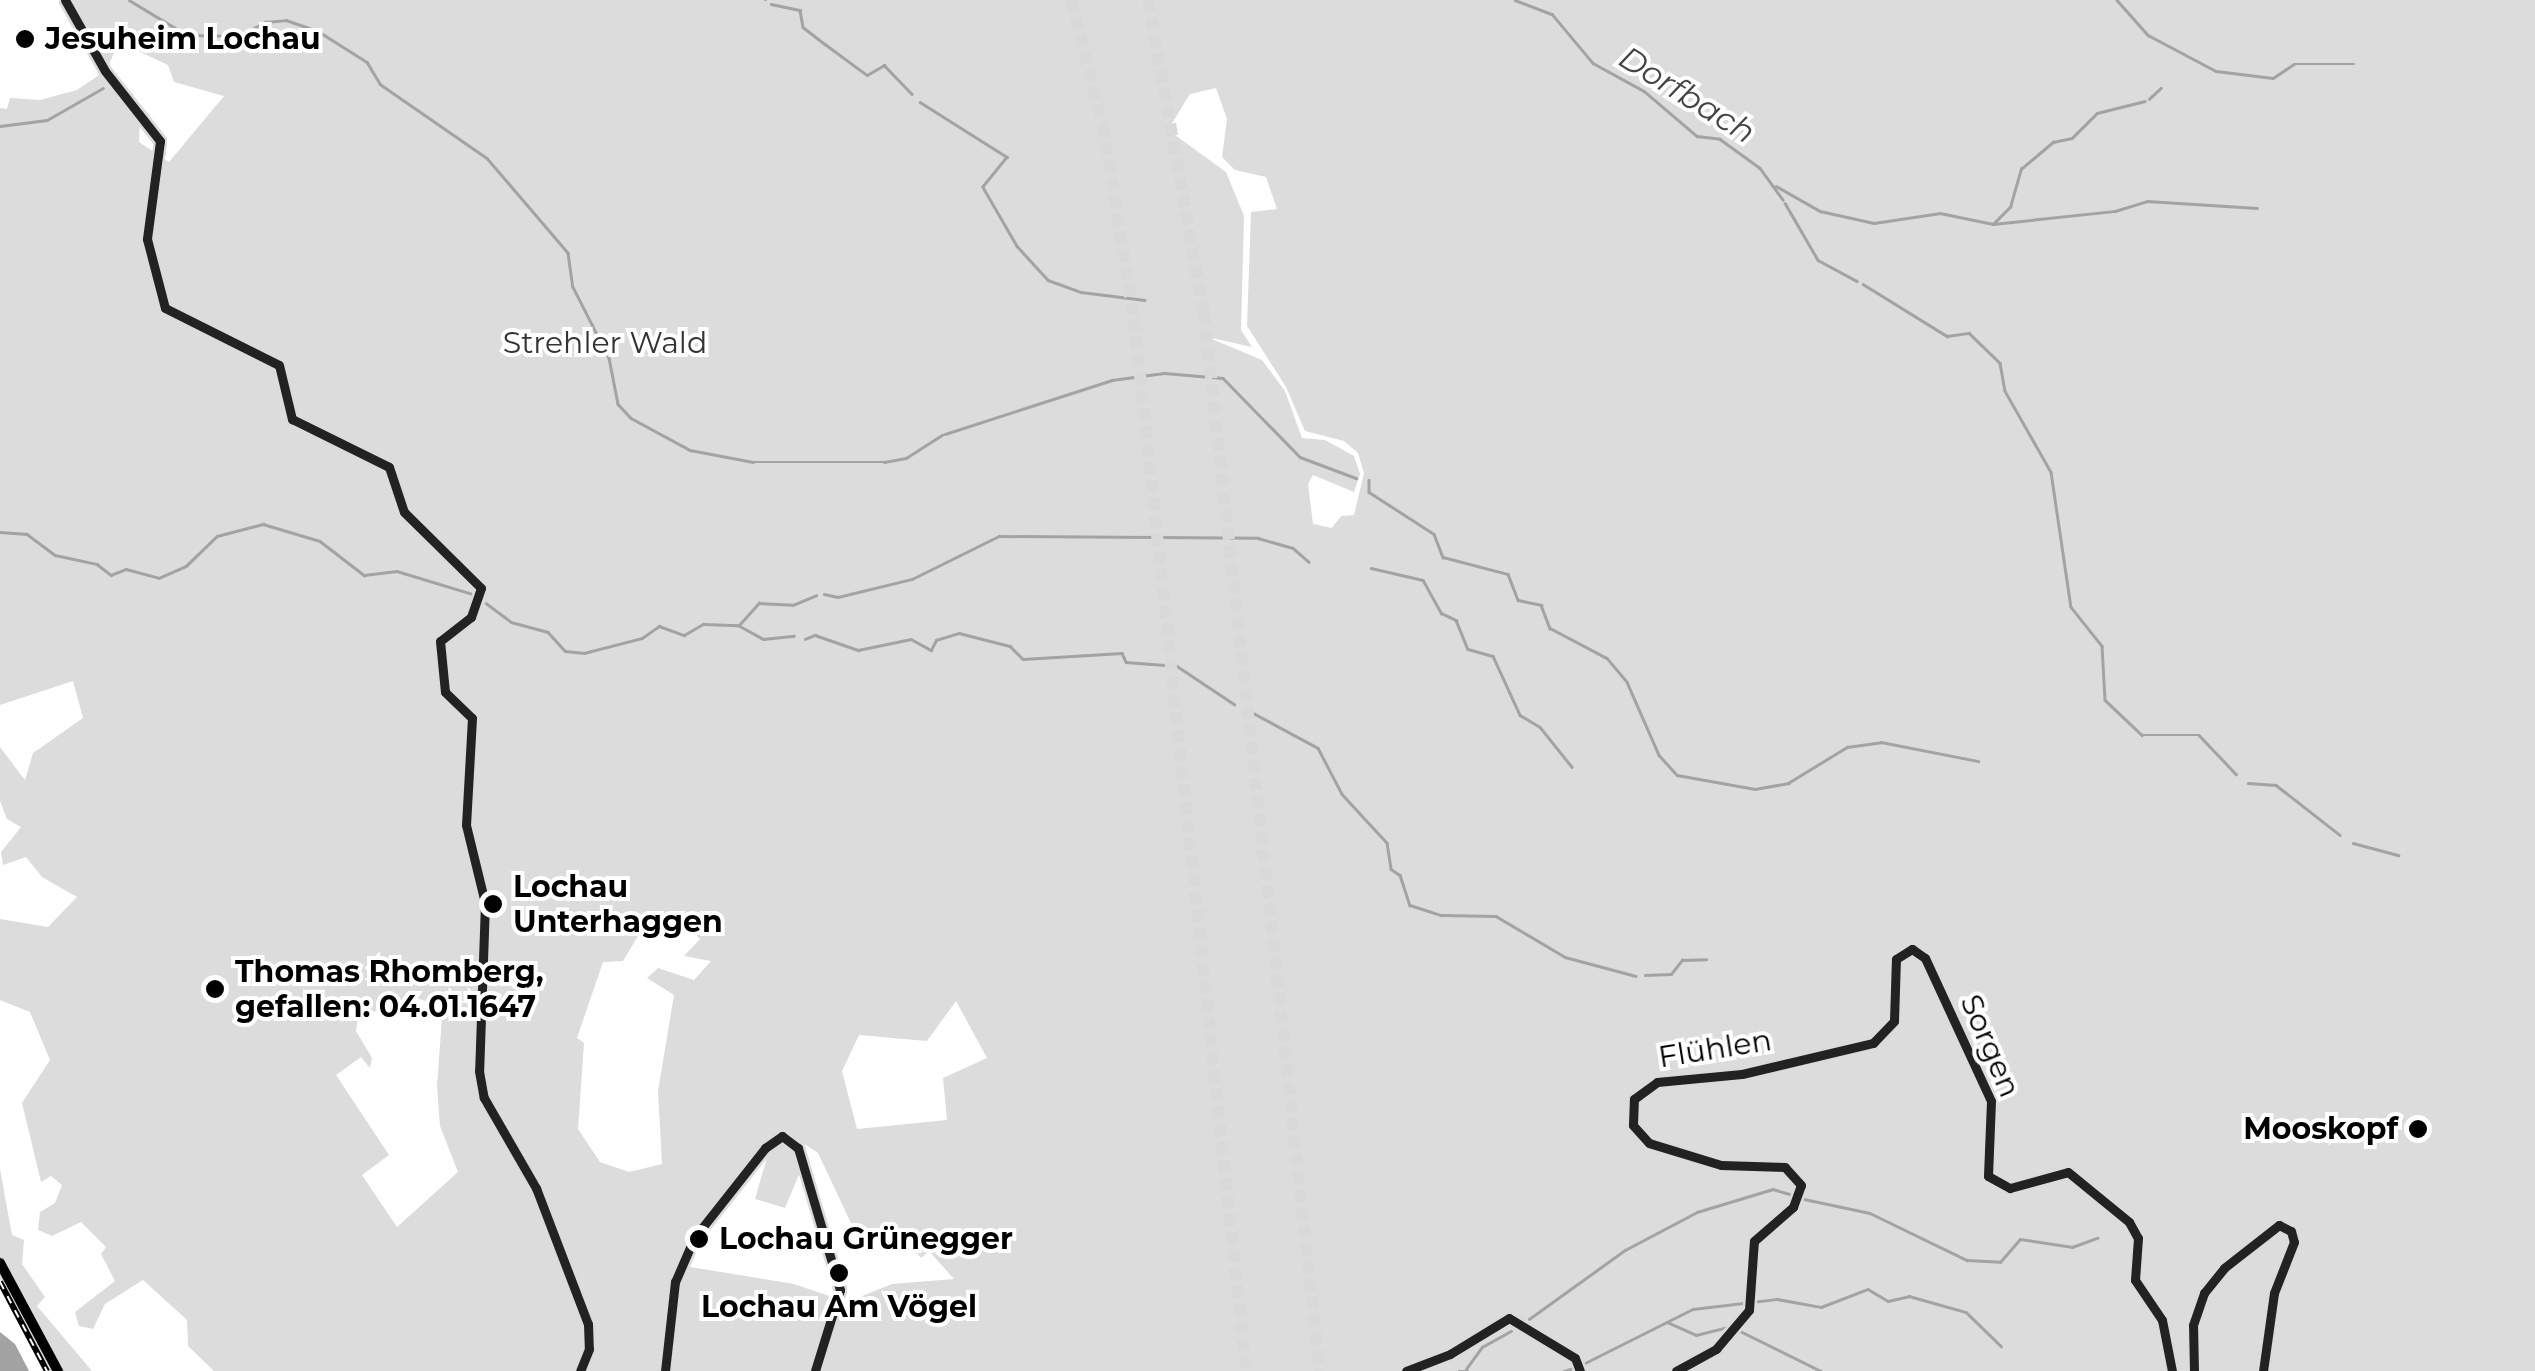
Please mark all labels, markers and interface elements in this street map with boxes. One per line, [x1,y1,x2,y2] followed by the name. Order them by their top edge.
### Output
[45,21,321,57] place label: Jesuheim Lochau
[14,28,36,50] marker: Jesuheim Lochau
[1612,38,1762,152] water label: Dorfbach
[503,325,707,361] park label: Strehler Wald
[513,869,723,940] place label: Lochau Unterhaggen
[482,893,504,915] marker: Lochau Unterhaggen
[235,954,544,1024] place label: Thomas Rhomberg, gefallen: 04.01.1647
[204,978,226,1000] marker: Thomas Rhomberg, gefallen: 04.01.1647
[1952,989,2028,1103] street label: Sorgen
[1656,1022,1774,1076] street label: Flühlen
[2243,1111,2398,1147] place label: Mooskopf
[2407,1118,2429,1140] marker: Mooskopf
[719,1221,1013,1257] place label: Lochau Grünegger
[688,1228,710,1250] marker: Lochau Grünegger
[828,1262,850,1284] marker: Lochau Am Vögel
[701,1289,977,1325] place label: Lochau Am Vögel

